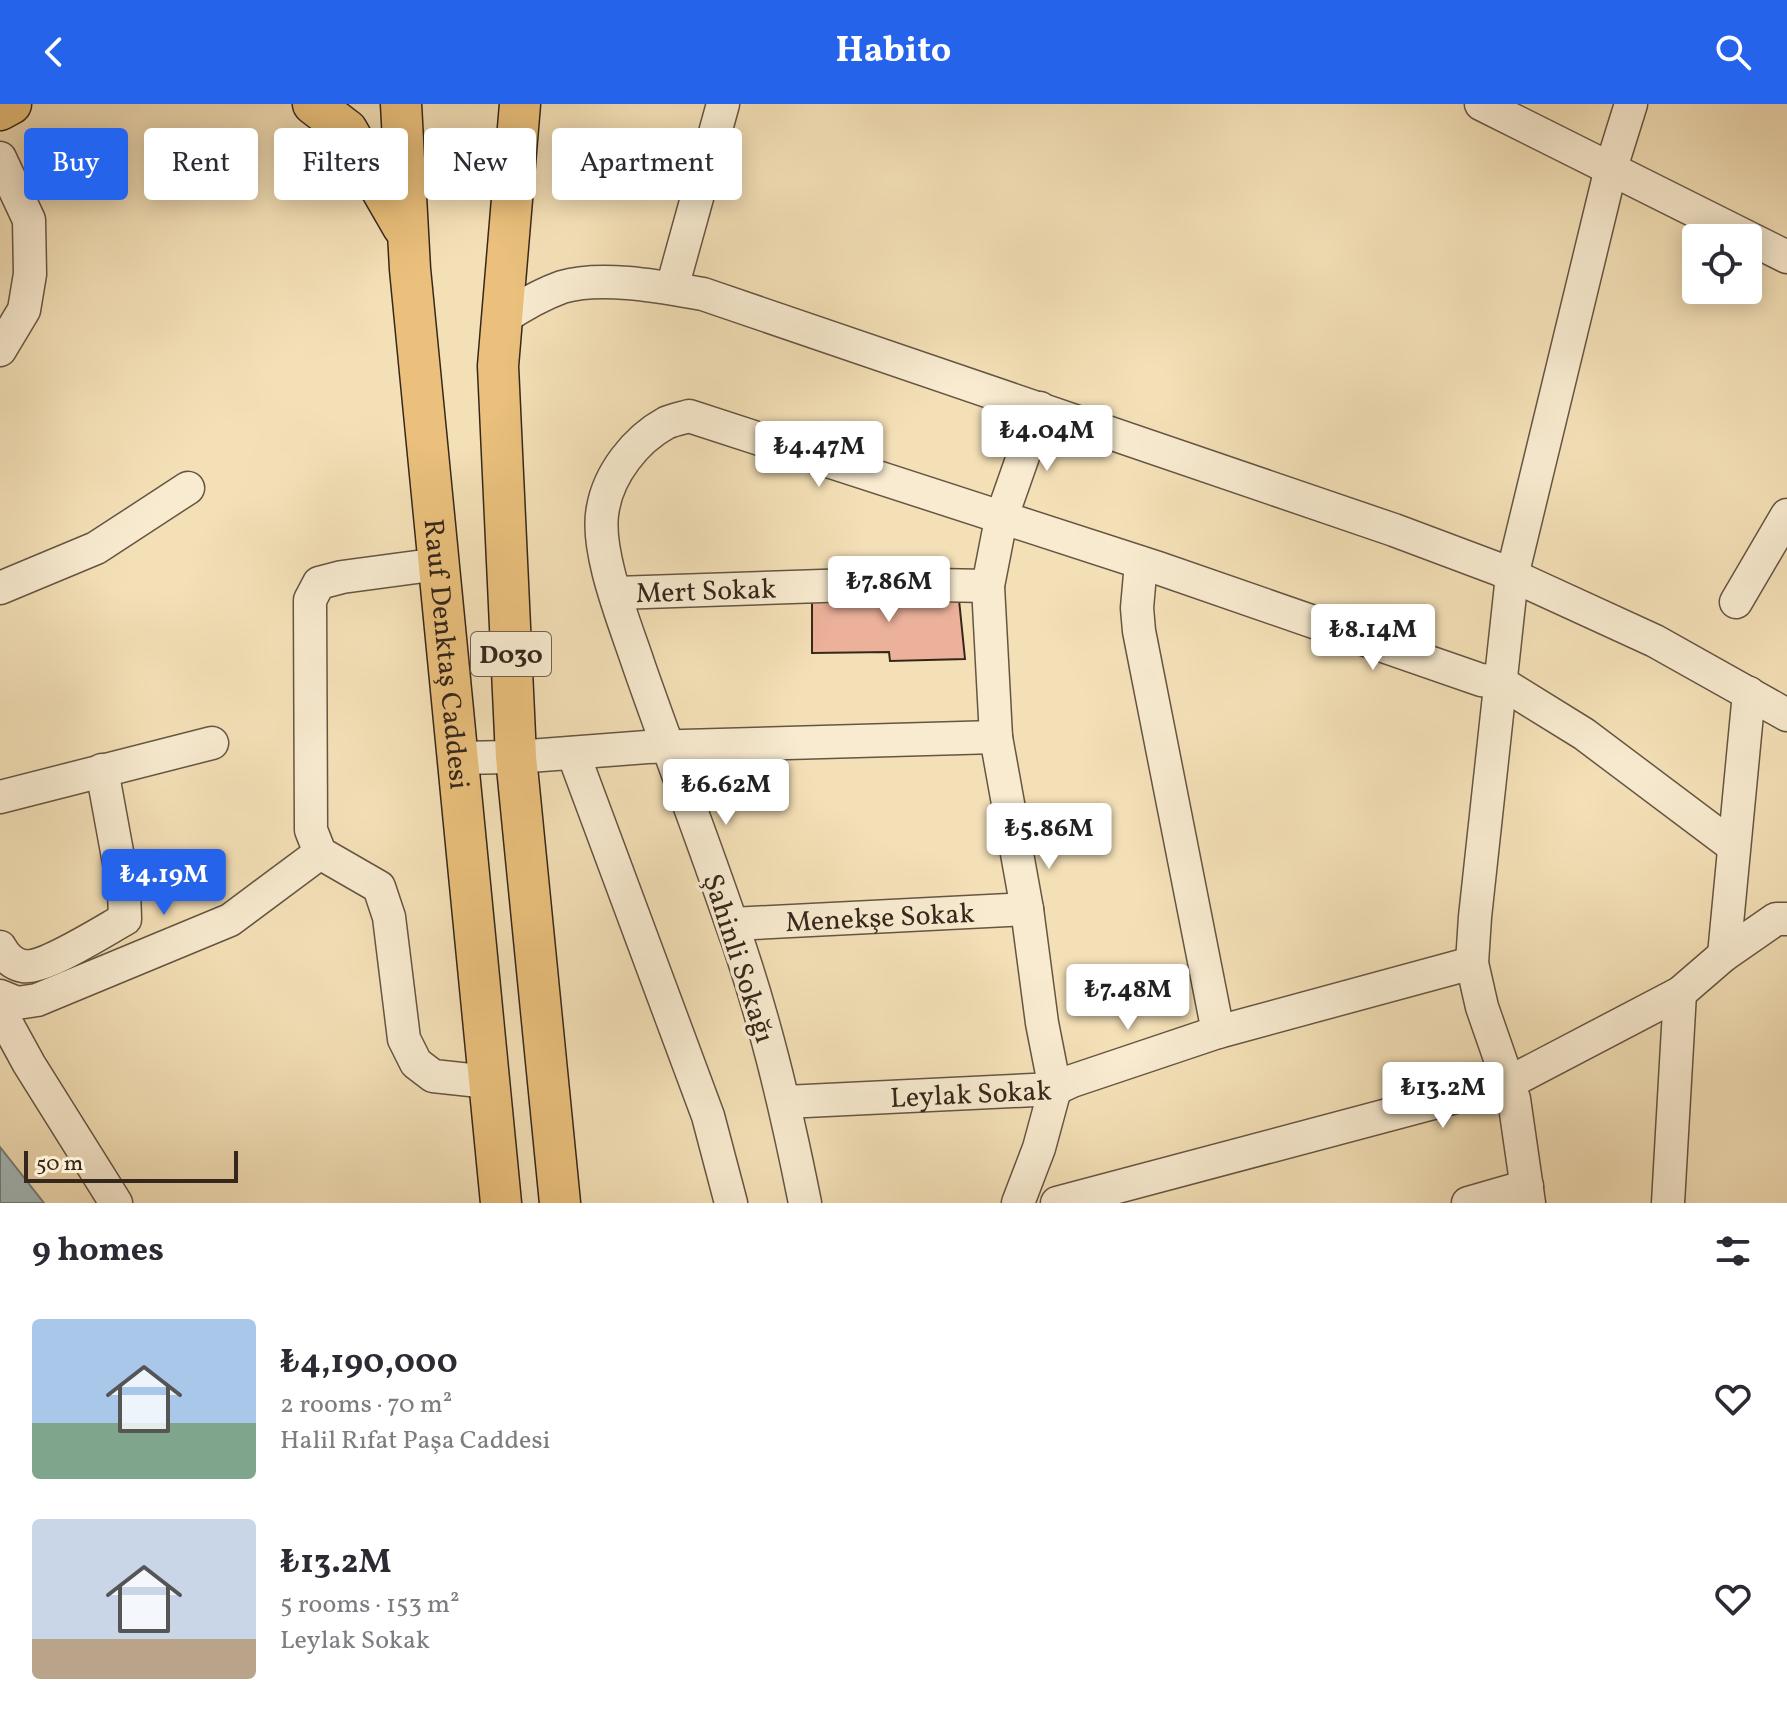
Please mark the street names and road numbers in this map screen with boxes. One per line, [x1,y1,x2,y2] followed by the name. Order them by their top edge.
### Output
[412,517,478,791] street label: Rauf Denktaş Caddesi
[635,571,777,614] street label: Mert Sokak
[471,632,551,676] road number: D030
[692,869,783,1048] street label: Şahinli Sokağı
[784,895,976,943] street label: Menekşe Sokak
[889,1072,1053,1119] street label: Leylak Sokak

